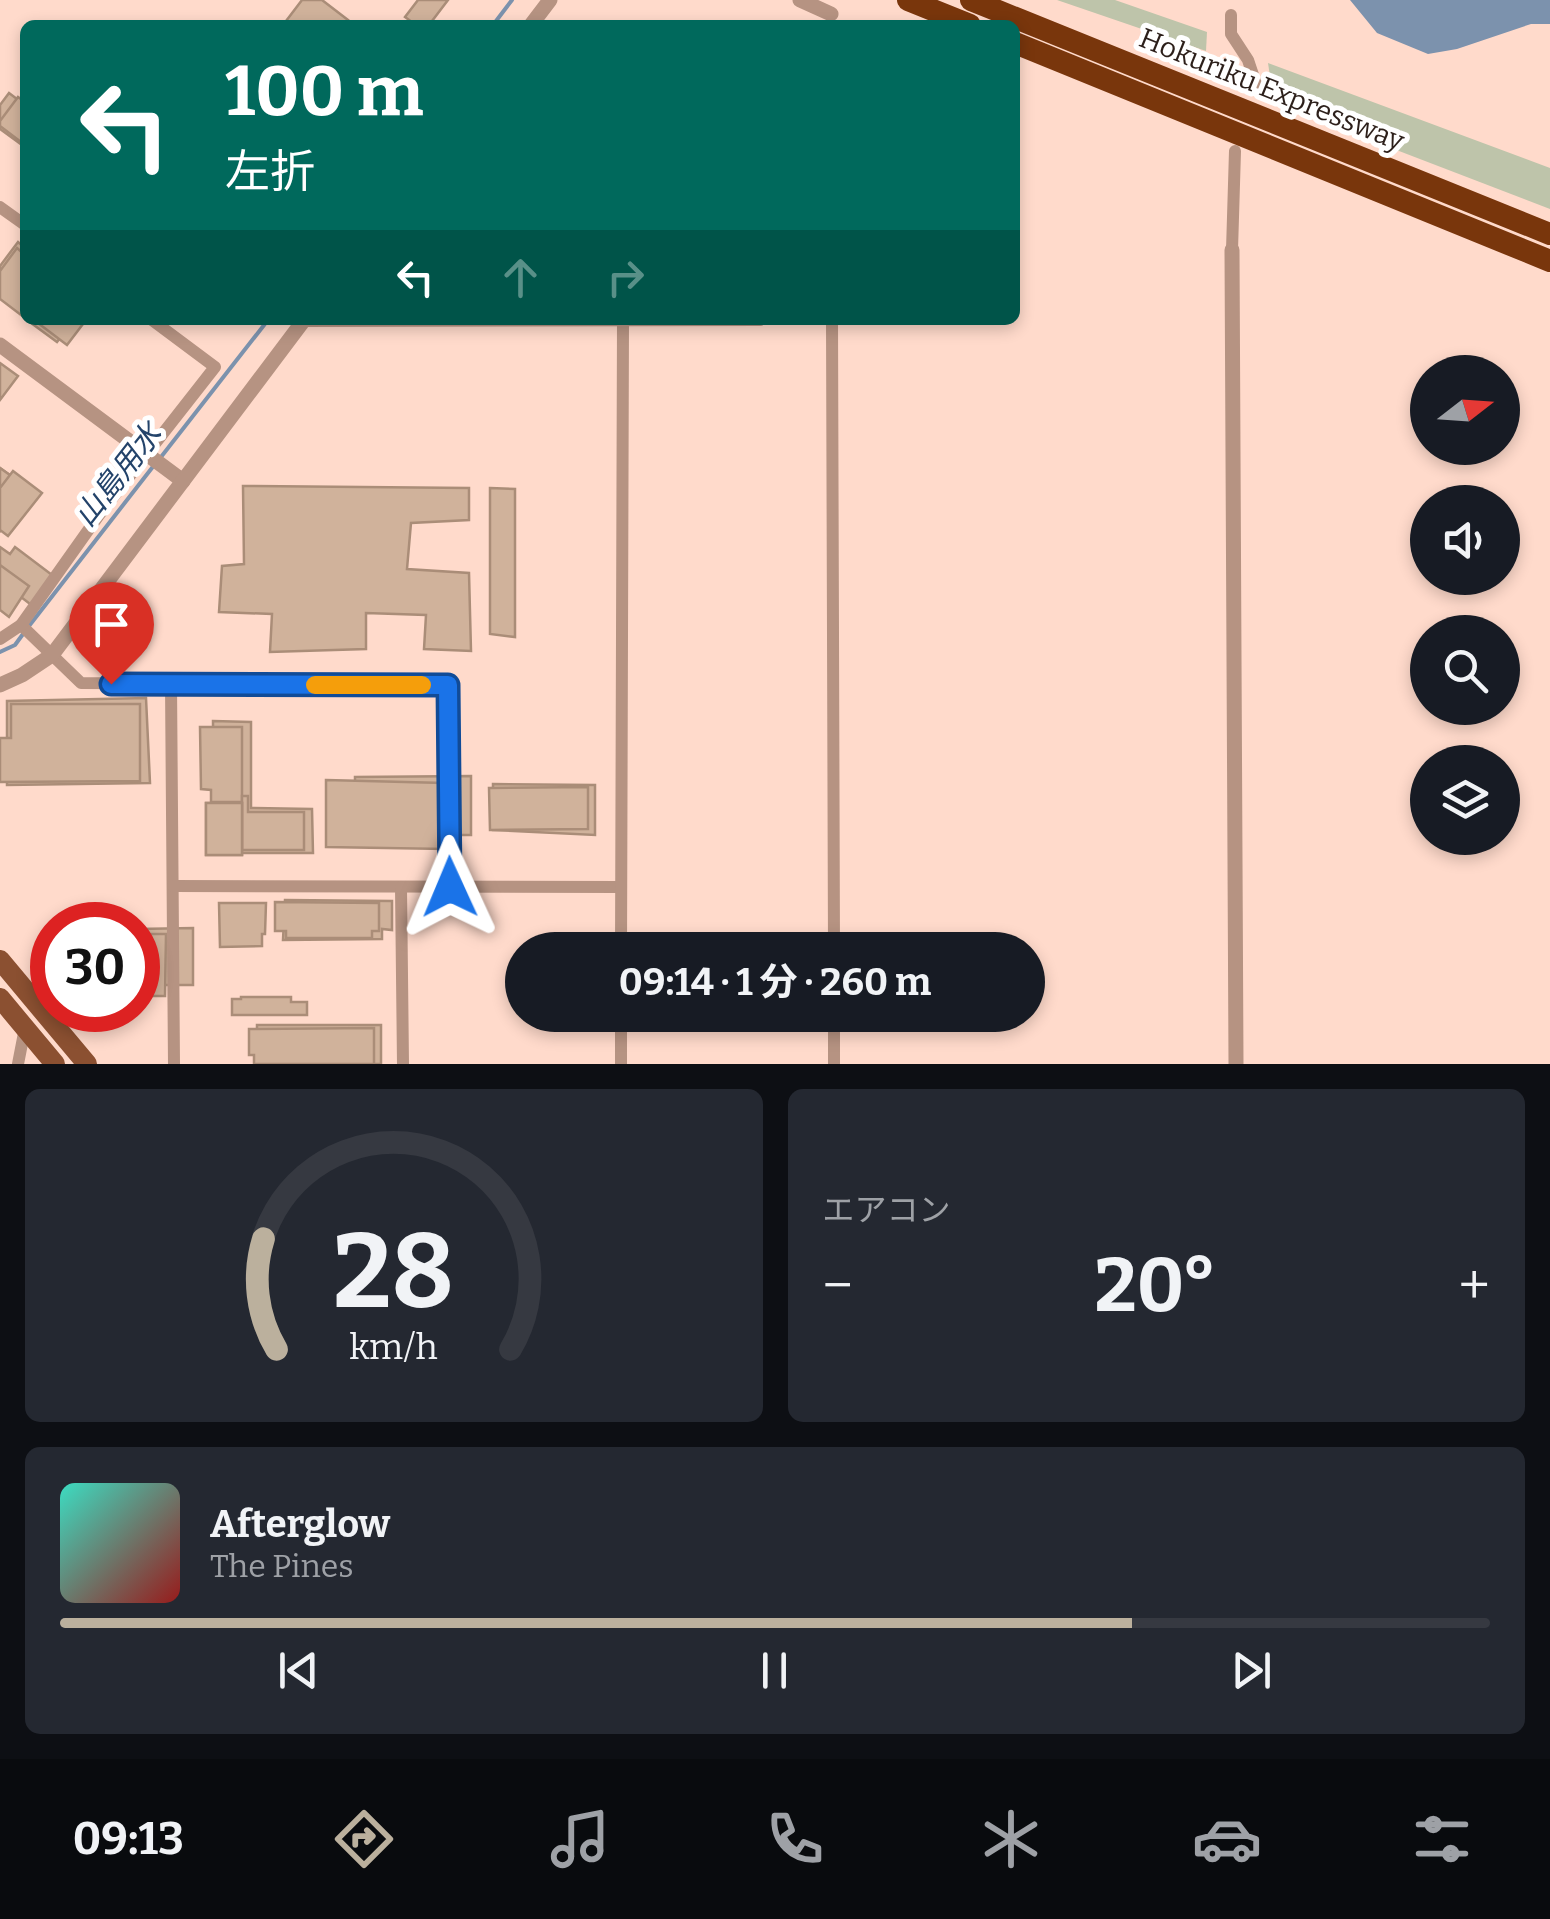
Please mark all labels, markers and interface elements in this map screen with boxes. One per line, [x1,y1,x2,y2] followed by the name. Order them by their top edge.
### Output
[1135,21,1409,158] street label: Hokuriku Expressway
[225,50,424,134] text: 100 m
[60,60,190,190] icon: left
[225,145,315,199] text: 左折
[388,250,443,305] icon: left
[493,250,548,305] icon: ahead
[598,250,653,305] icon: right
[1410,355,1520,465] north arrow
[1410,355,1520,855] map controls
[67,414,171,533] water label: 山島用水
[1410,485,1520,595] button: sound
[69,582,154,685] pin
[84,597,139,652] icon: arrive
[1410,615,1520,725] button: search
[1410,745,1520,855] button: layers
[398,835,502,939] position arrow
[30,902,160,1032] speed limit sign: 30
[619,959,931,1005] text: 09:14 · 1 分 · 260 m
[823,1191,951,1229] text: エアコン
[333,1210,454,1335] text: 28
[1095,1241,1217,1331] text: 20°
[823,1253,853,1319] text: −
[1459,1253,1490,1319] text: +
[350,1326,438,1368] text: km/h
[210,1501,390,1547] text: Afterglow
[210,1547,354,1585] text: The Pines
[271,1643,326,1698] icon: previous
[747,1643,802,1698] icon: pause
[1224,1643,1279,1698] icon: next
[329,1804,399,1874] icon: directions
[545,1804,615,1874] icon: music
[760,1804,830,1874] icon: phone
[976,1804,1046,1874] icon: climate
[1192,1804,1262,1874] icon: car
[1407,1804,1477,1874] icon: filters
[73,1812,184,1866] text: 09:13

